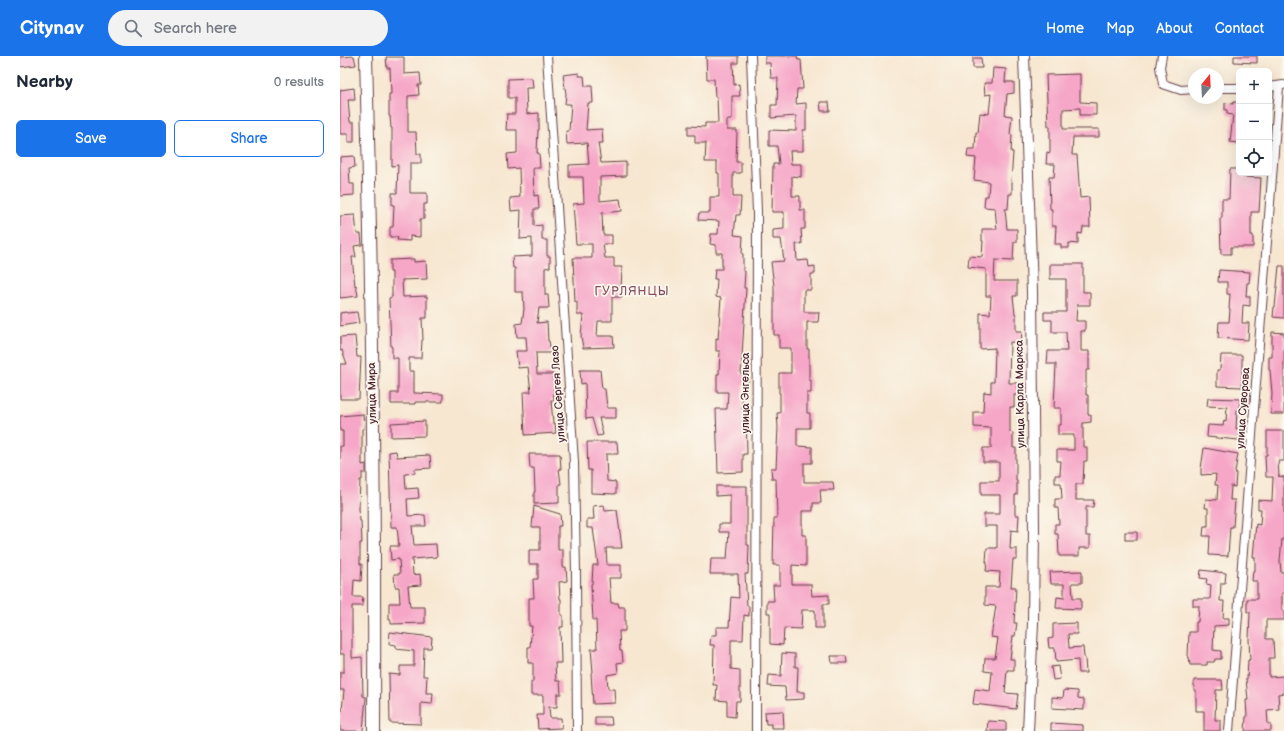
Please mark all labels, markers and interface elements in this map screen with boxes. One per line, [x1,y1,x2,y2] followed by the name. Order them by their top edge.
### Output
[108,10,388,46] search box
[20,17,84,40] text: Citynav
[122,17,144,39] icon: search
[154,19,237,38] text: Search here
[1046,20,1084,37] text: Home
[1106,20,1134,37] text: Map
[1156,20,1193,37] text: About
[1215,20,1264,37] text: Contact
[1188,68,1224,104] north arrow
[1236,68,1272,176] map controls
[1236,68,1272,104] button: +
[16,72,73,92] text: Nearby
[274,74,324,90] text: 0 results
[1236,104,1272,140] button: −
[16,120,166,157] button: Save
[174,120,324,157] button: Share
[1236,140,1272,176] button: locate
[595,284,670,299] district label: ГУРЛЯНЦЫ
[1013,339,1027,448] street label: улица Карла Маркса
[548,345,568,443] street label: улица Сергея Лазо
[739,352,752,434] street label: улица Энгельса
[365,362,379,424] street label: улица Мира
[1234,366,1252,449] street label: улица Суворова

